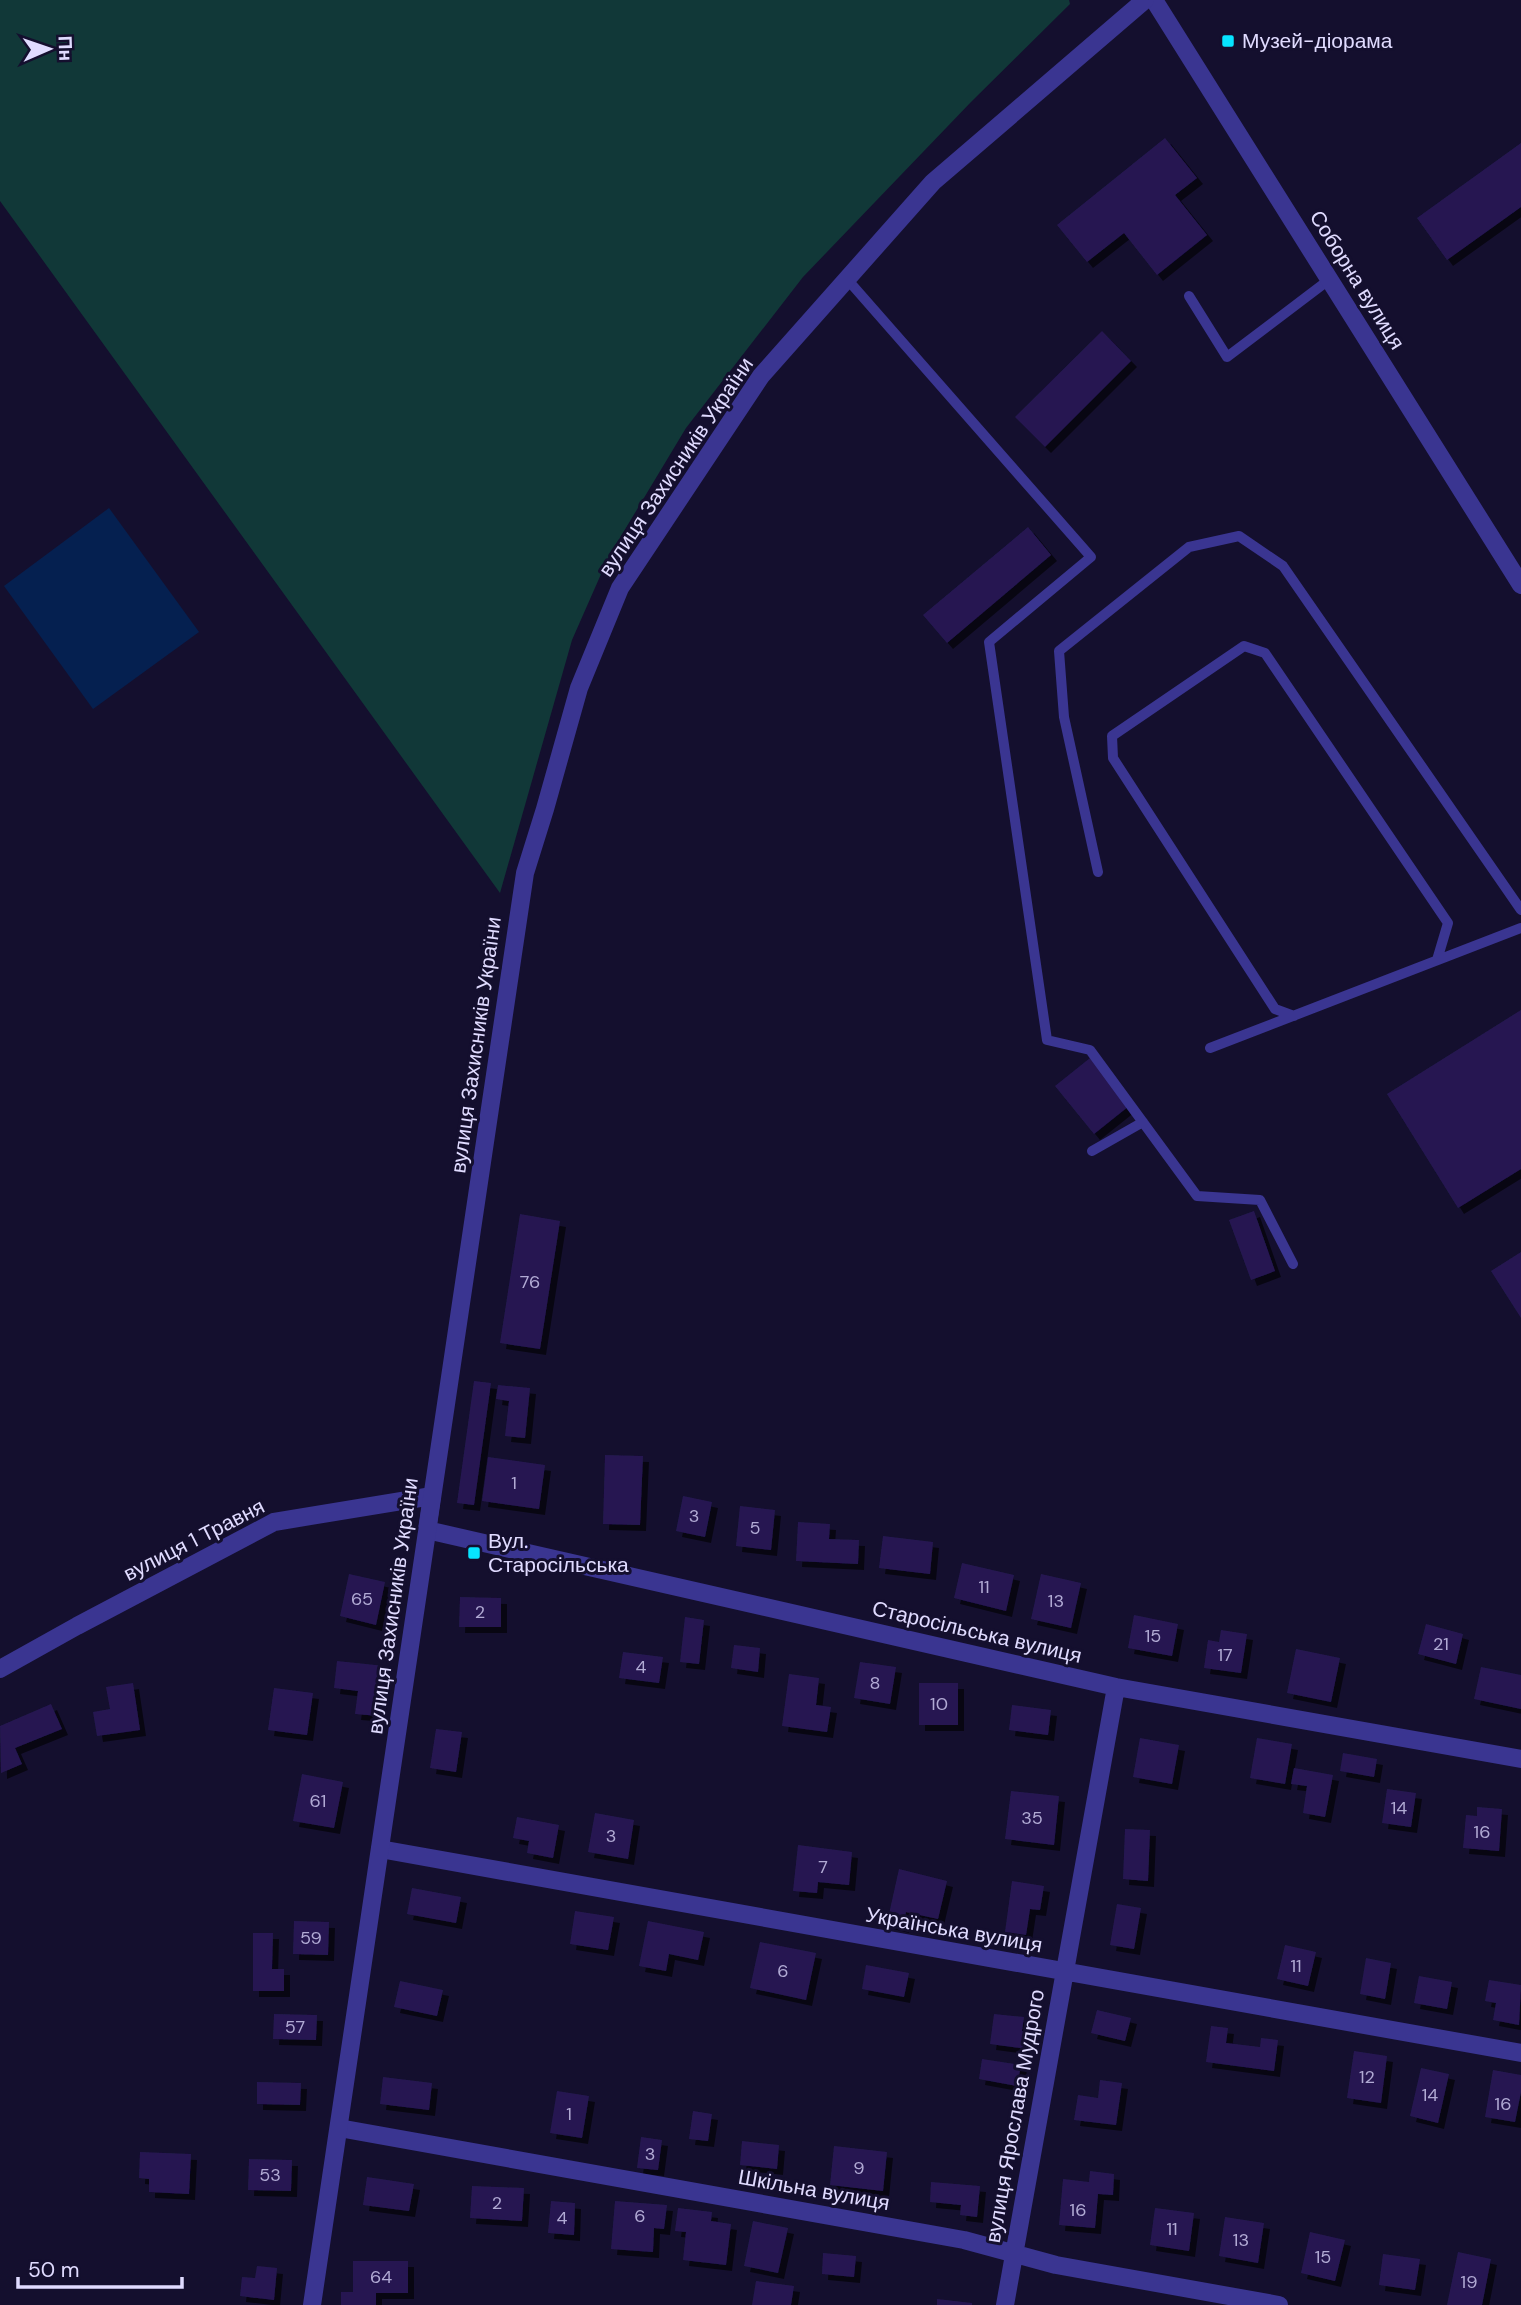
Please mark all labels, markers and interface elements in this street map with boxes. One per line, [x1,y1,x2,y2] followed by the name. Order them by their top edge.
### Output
[14,14,84,84] north arrow
[1242,27,1393,55] place label: Музей-діорама
[1220,33,1236,49] marker: Музей-діорама
[53,35,78,61] text: Пн
[1303,205,1411,355] street label: Соборна вулиця
[592,352,760,582] street label: вулиця Захисників України
[444,915,508,1175] street label: вулиця Захисників України
[520,1270,540,1294] house number: 76
[511,1471,517,1495] house number: 1
[361,1476,425,1736] street label: вулиця Захисників України
[119,1492,269,1588] street label: вулиця 1 Травня
[689,1504,699,1528] house number: 3
[750,1516,760,1540] house number: 5
[488,1527,629,1579] place label: Вул. Старосільська
[466,1545,482,1561] marker: Вул. Старосільська
[978,1575,990,1599] house number: 11
[351,1587,373,1611] house number: 65
[1048,1589,1064,1613] house number: 13
[869,1594,1085,1670] street label: Старосільська вулиця
[475,1600,485,1624] house number: 2
[1145,1624,1161,1648] house number: 15
[1433,1632,1449,1656] house number: 21
[1217,1643,1233,1667] house number: 17
[636,1655,647,1679] house number: 4
[870,1671,880,1695] house number: 8
[930,1692,948,1716] house number: 10
[310,1789,326,1813] house number: 61
[1391,1796,1407,1820] house number: 14
[1021,1806,1043,1830] house number: 35
[1474,1820,1490,1844] house number: 16
[606,1824,616,1848] house number: 3
[818,1855,828,1879] house number: 7
[863,1901,1045,1959] street label: Українська вулиця
[300,1926,322,1950] house number: 59
[1290,1954,1302,1978] house number: 11
[777,1959,789,1983] house number: 6
[979,1987,1051,2245] street label: вулиця Ярослава Мудрого
[285,2015,305,2039] house number: 57
[1359,2065,1375,2089] house number: 12
[1422,2083,1438,2107] house number: 14
[1495,2092,1511,2116] house number: 16
[566,2102,572,2126] house number: 1
[645,2142,655,2166] house number: 3
[853,2156,865,2180] house number: 9
[259,2163,281,2187] house number: 53
[736,2163,892,2217] street label: Шкільна вулиця
[492,2191,502,2215] house number: 2
[1070,2198,1086,2222] house number: 16
[634,2204,646,2228] house number: 6
[557,2206,568,2230] house number: 4
[1166,2217,1178,2241] house number: 11
[1233,2228,1249,2252] house number: 13
[1315,2245,1331,2269] house number: 15
[18,2246,182,2290] scale bar
[28,2256,79,2284] text: 50 m
[370,2265,392,2289] house number: 64
[1461,2270,1477,2294] house number: 19

